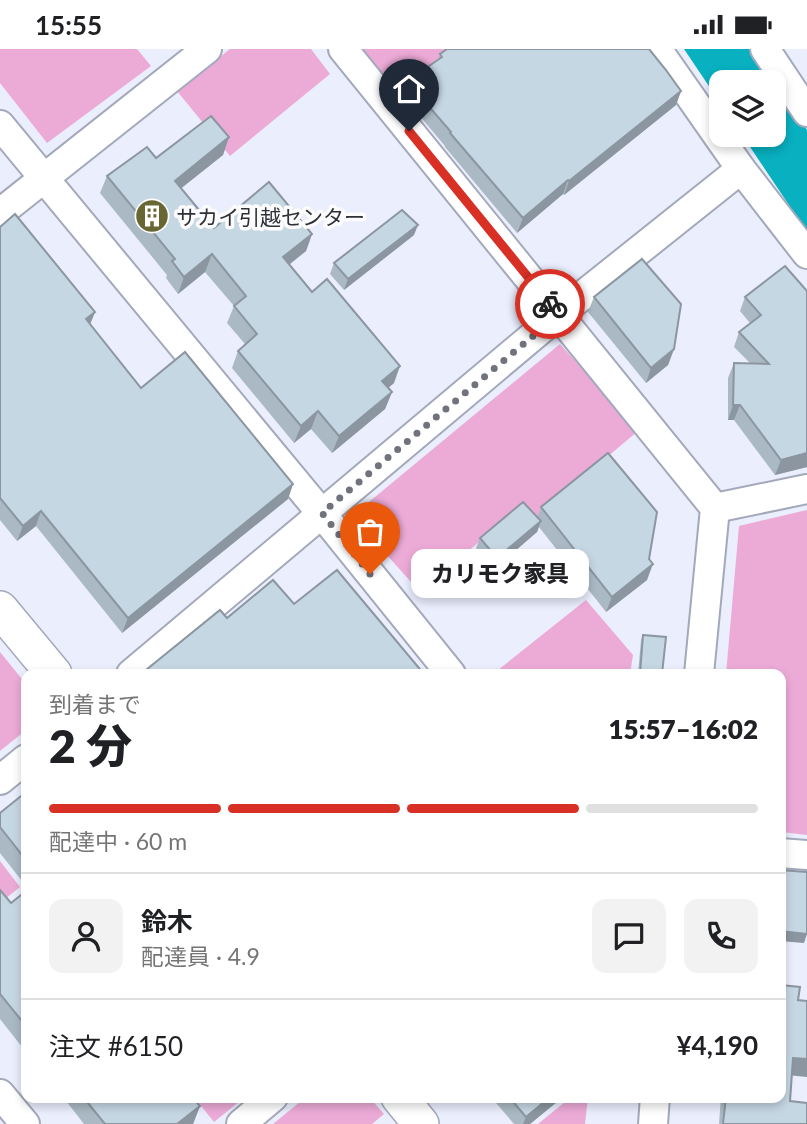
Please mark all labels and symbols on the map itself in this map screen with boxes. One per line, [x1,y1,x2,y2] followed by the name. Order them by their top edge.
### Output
[379,59,439,131] pin
[133,197,171,235] building icon: サカイ引越センター
[176,204,365,229] place label: サカイ引越センター
[515,269,585,339] courier
[340,502,400,574] pin
[412,549,590,599] callout: カリモク家具

